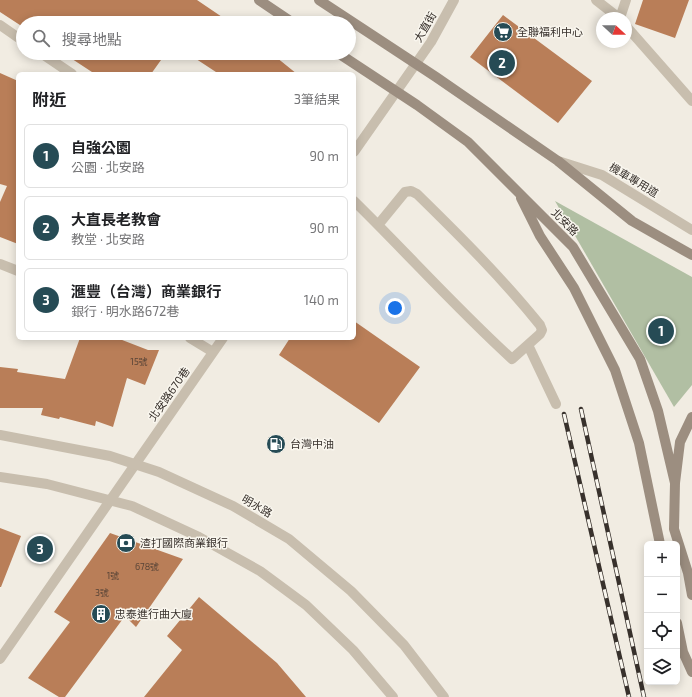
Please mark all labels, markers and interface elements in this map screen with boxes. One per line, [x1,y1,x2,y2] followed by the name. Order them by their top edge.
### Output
[411,9,438,44] street label: 大直街
[596,12,632,48] north arrow
[16,16,356,60] search box
[492,21,514,43] supermarket icon: 全聯福利中心
[517,25,583,38] place label: 全聯福利中心
[30,27,52,49] icon: search
[62,30,122,48] text: 搜尋地點
[489,48,515,78] pin: 2
[32,89,66,109] text: 附近
[294,91,340,107] text: 3筆結果
[71,138,131,156] text: 自強公園
[43,148,49,164] text: 1
[309,148,339,164] text: 90 m
[71,159,145,175] text: 公園 · 北安路
[607,160,661,199] street label: 機車專用道
[549,205,582,238] street label: 北安路
[71,210,161,228] text: 大直長老教會
[42,220,50,236] text: 2
[309,220,339,236] text: 90 m
[71,231,145,247] text: 教堂 · 北安路
[71,282,221,300] text: 滙豐（台灣）商業銀行
[42,292,50,308] text: 3
[304,292,339,308] text: 140 m
[385,298,405,318] your location
[71,303,179,319] text: 銀行 · 明水路672巷
[648,316,674,346] pin: 1
[130,356,148,367] house number: 15號
[145,364,192,423] street label: 北安路670巷
[265,433,287,455] fuel station icon: 台灣中油
[290,437,334,450] place label: 台灣中油
[240,492,275,519] street label: 明水路
[115,532,137,554] bank icon: 渣打國際商業銀行
[27,534,53,564] pin: 3
[140,536,228,549] place label: 渣打國際商業銀行
[644,541,680,685] map controls
[644,541,680,577] button: +
[135,561,159,572] house number: 678號
[107,570,119,581] house number: 1號
[644,577,680,613] button: −
[95,587,109,598] house number: 3號
[90,603,112,625] building icon: 忠泰進行曲大廈
[115,607,192,620] place label: 忠泰進行曲大廈
[644,613,680,649] button: locate
[644,649,680,685] button: layers

